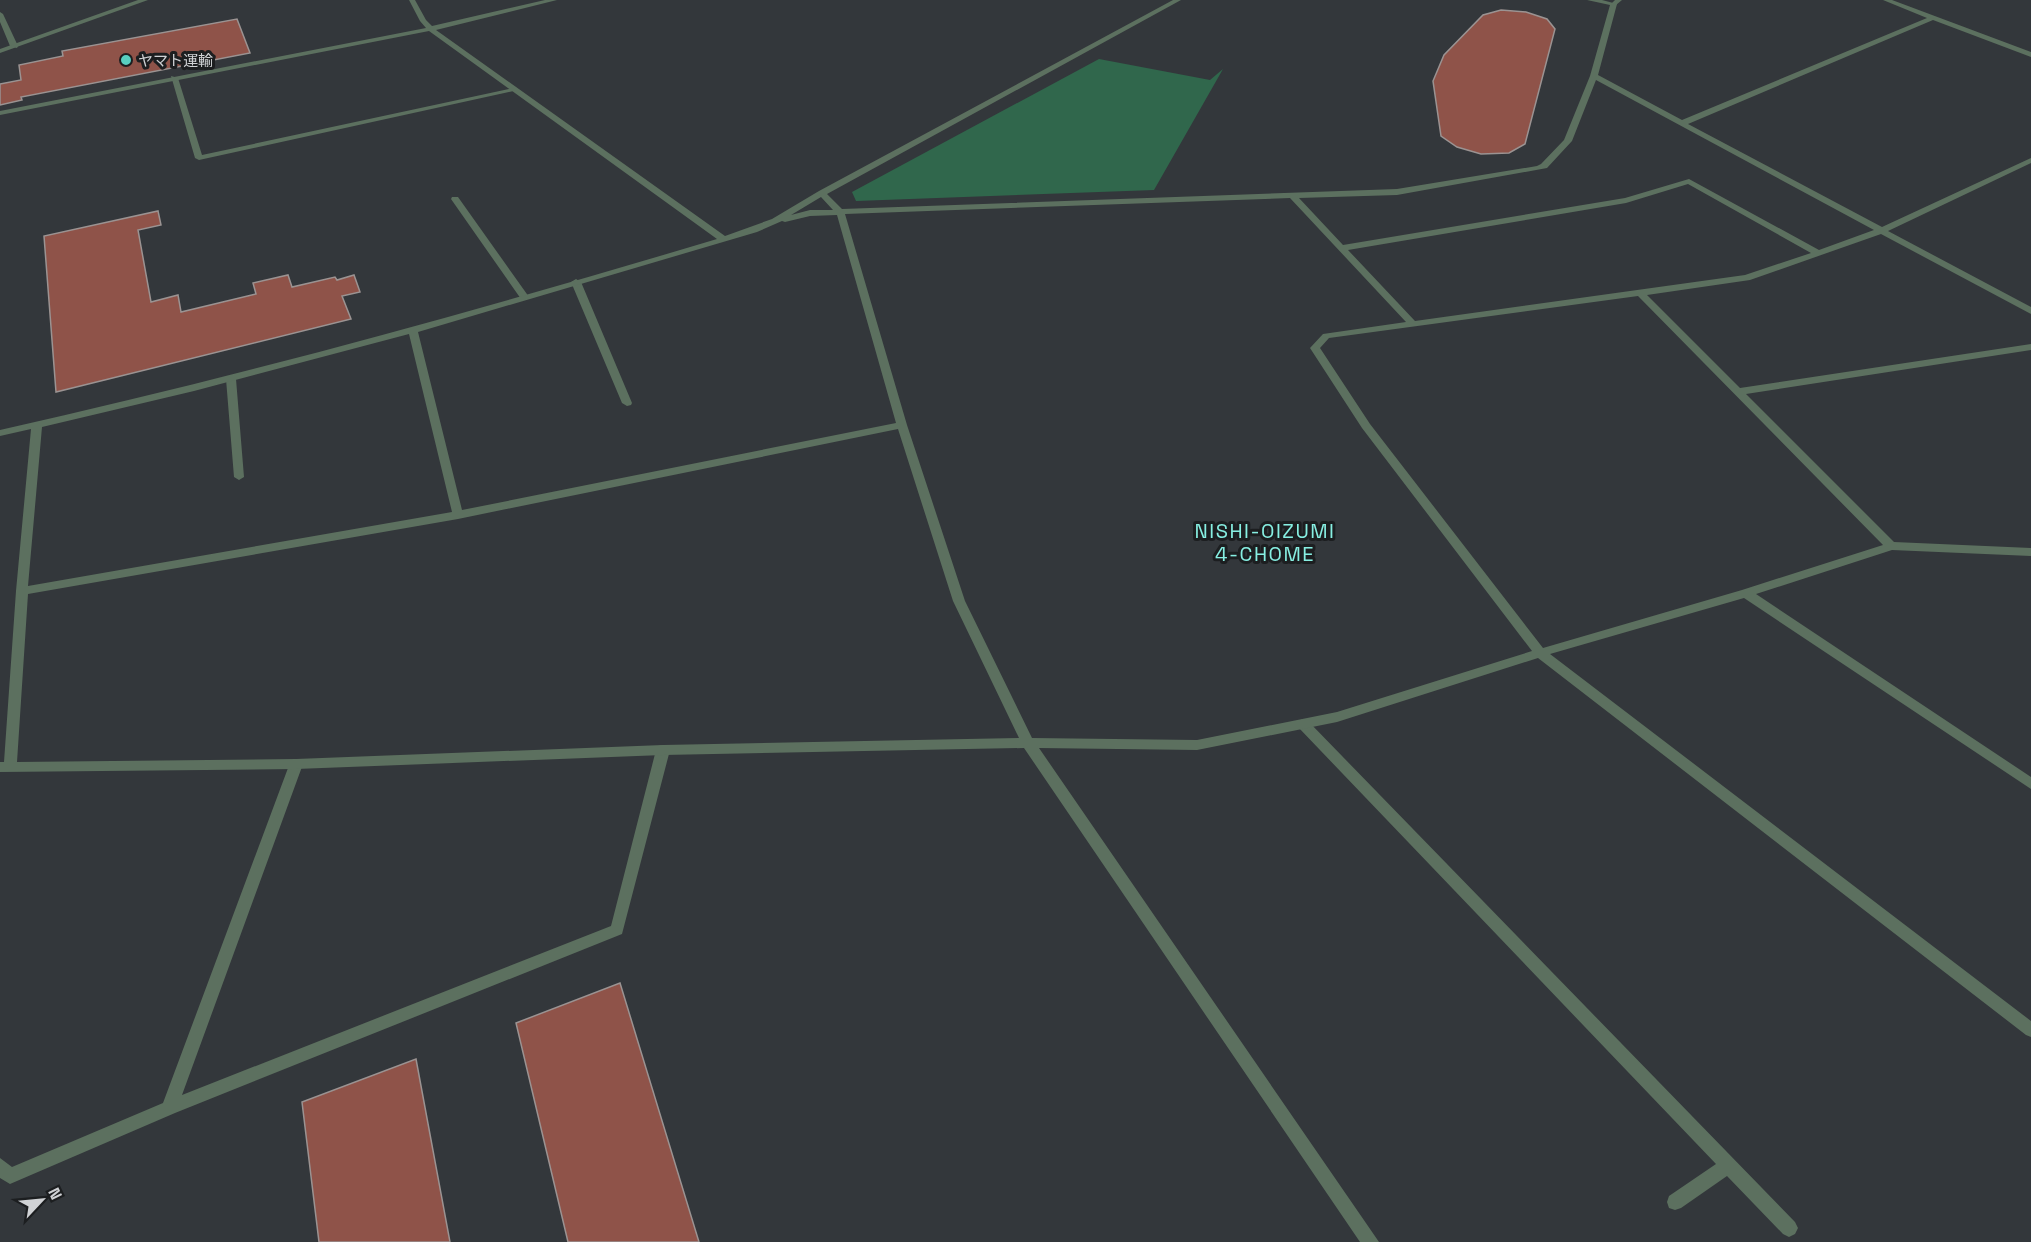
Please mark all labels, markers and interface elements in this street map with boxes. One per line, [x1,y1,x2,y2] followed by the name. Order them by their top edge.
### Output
[138,51,213,70] place label: ヤマト運輸
[119,53,133,67] marker: ヤマト運輸
[1195,518,1335,567] district label: NISHI-OIZUMI 4-CHOME
[12,1170,72,1230] north arrow
[43,1184,67,1203] text: N

